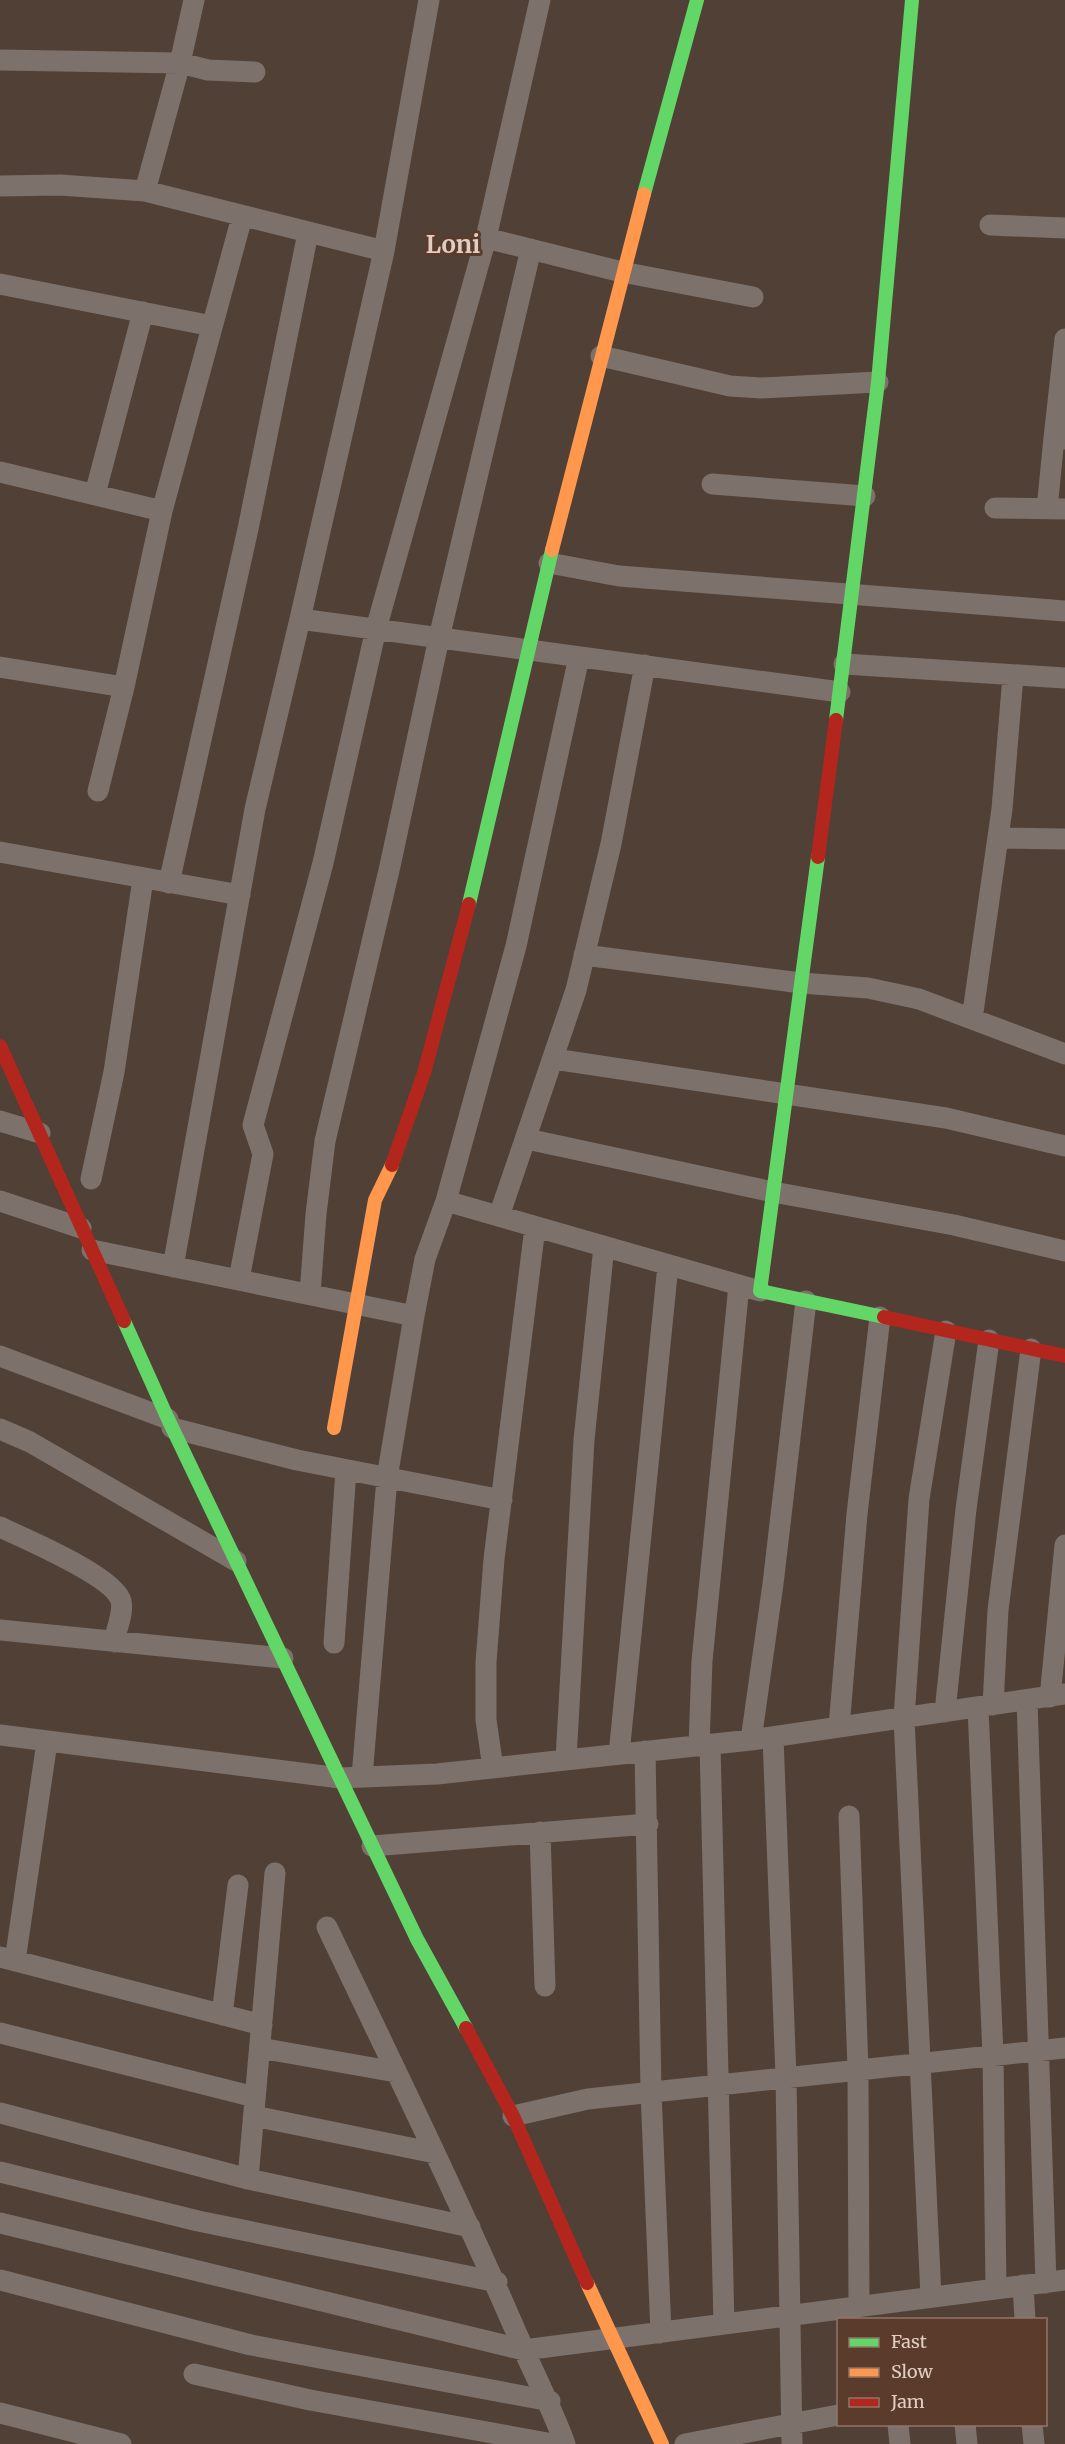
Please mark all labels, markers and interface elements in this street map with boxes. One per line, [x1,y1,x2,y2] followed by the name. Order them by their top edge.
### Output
[426,229,480,260] district label: Loni
[837,2318,1047,2426] legend
[891,2330,927,2353] text: Fast
[891,2360,934,2383] text: Slow
[890,2390,925,2413] text: Jam

